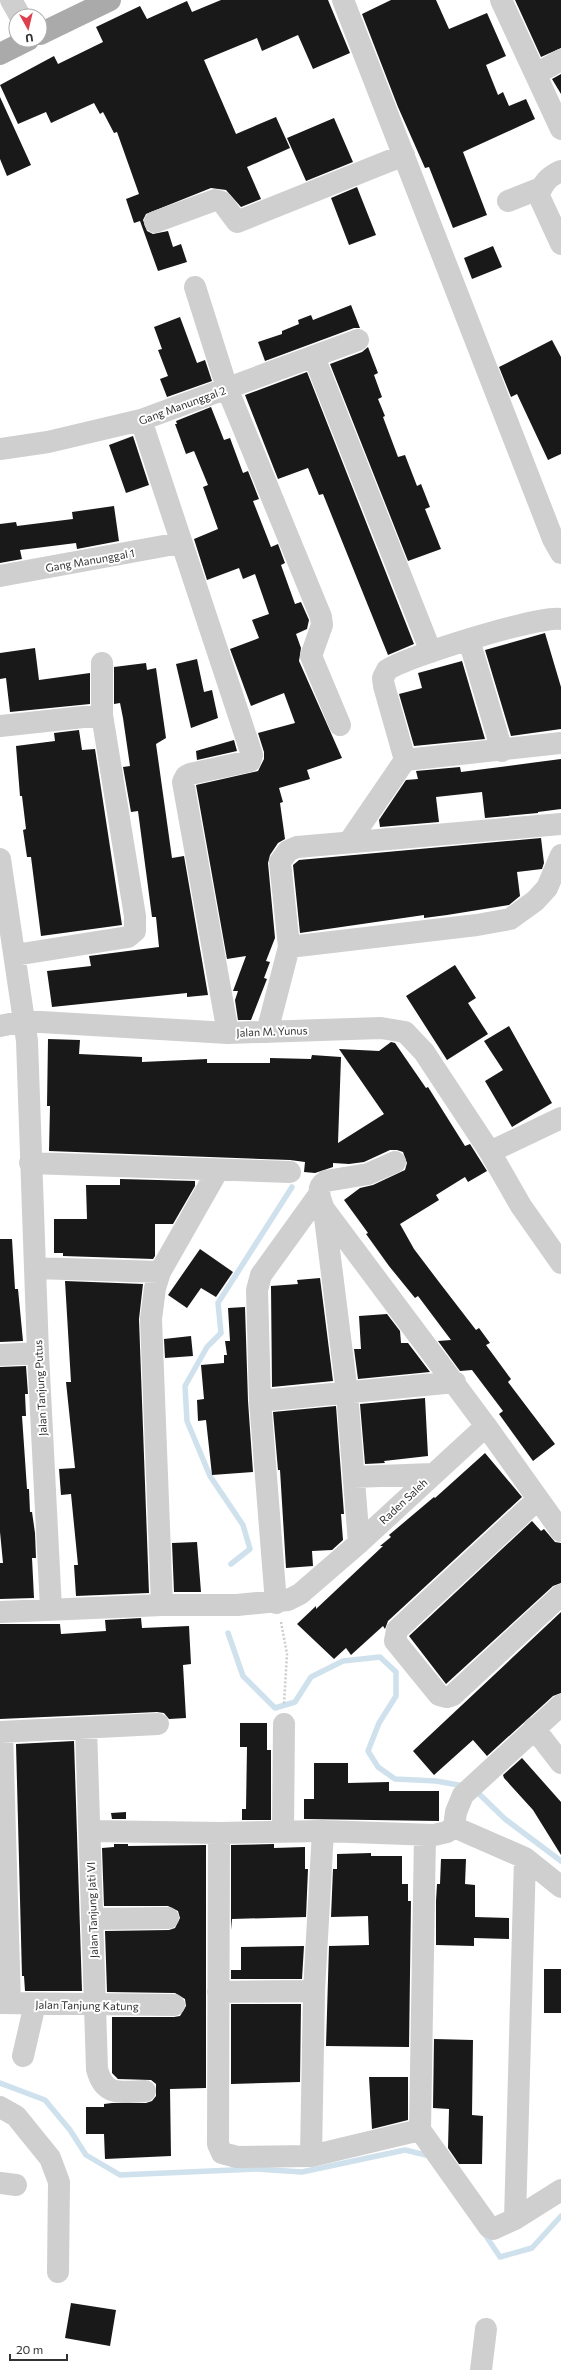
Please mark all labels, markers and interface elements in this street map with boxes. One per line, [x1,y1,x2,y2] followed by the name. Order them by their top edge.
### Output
[8,8,48,48] north arrow
[25,31,34,45] text: U
[137,383,227,427] street label: Gang Manunggal 2
[44,546,136,574] street label: Gang Manunggal 1
[236,1023,308,1040] street label: Jalan M. Yunus
[31,1340,50,1436] street label: Jalan Tanjung Putus
[376,1476,430,1526] street label: Raden Saleh
[84,1862,101,1958] street label: Jalan Tanjung Jati VI
[35,1998,139,2013] street label: Jalan Tanjung Katung
[10,2336,67,2362] scale bar
[16,2342,43,2356] text: 20 m

